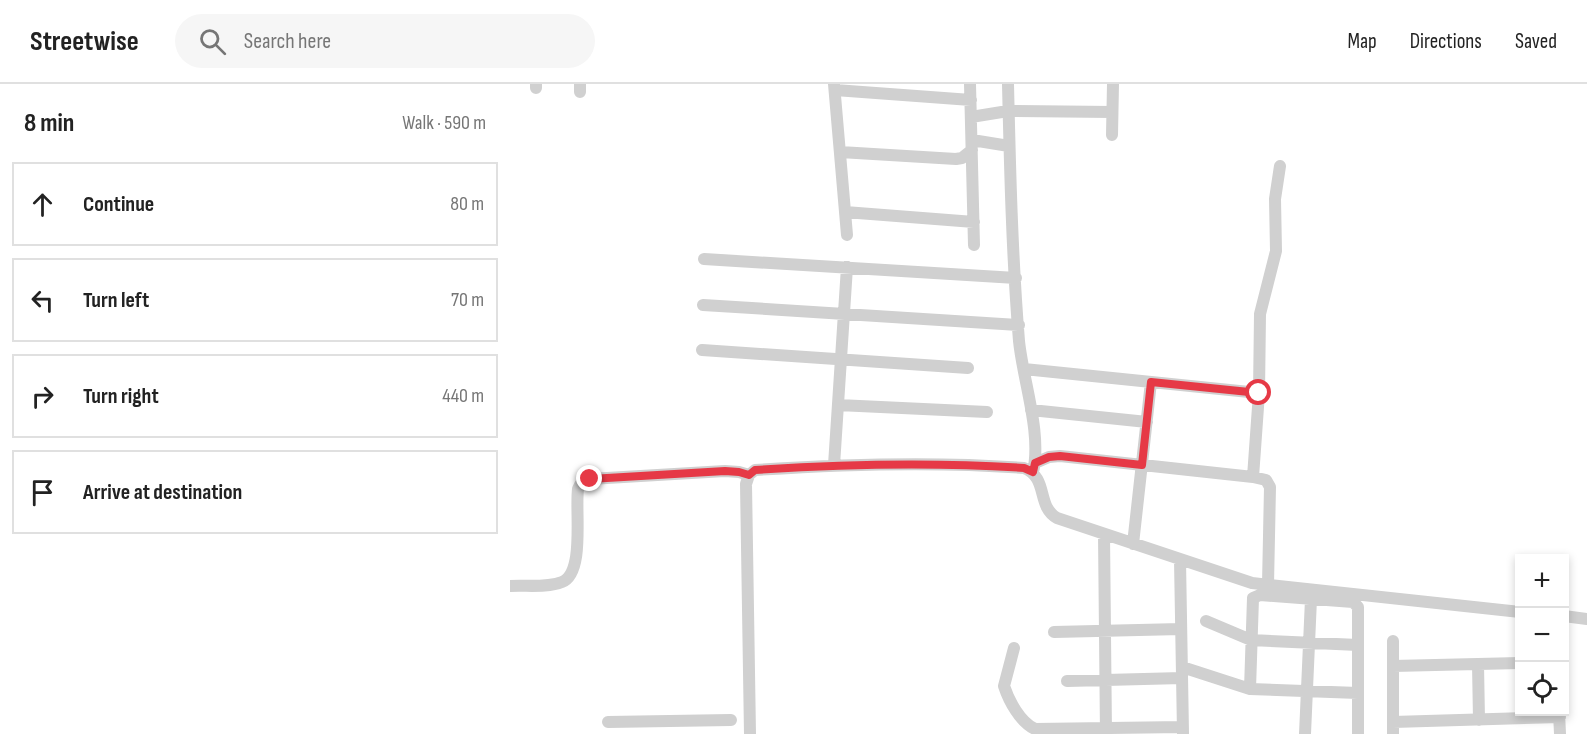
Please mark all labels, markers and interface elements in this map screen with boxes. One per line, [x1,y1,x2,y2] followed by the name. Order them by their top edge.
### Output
[175,14,595,68] search box
[30,25,139,58] text: Streetwise
[196,25,229,58] icon: search
[244,28,331,55] text: Search here
[1347,29,1377,54] text: Map
[1410,29,1482,54] text: Directions
[1515,29,1557,54] text: Saved
[24,108,74,139] text: 8 min
[402,111,486,135] text: Walk · 590 m
[26,188,59,221] icon: ahead
[83,191,154,218] text: Continue
[450,192,484,216] text: 80 m
[26,284,59,317] icon: left
[83,287,149,314] text: Turn left
[451,288,484,312] text: 70 m
[1245,379,1271,405] route start
[26,380,59,413] icon: right
[83,383,159,410] text: Turn right
[442,384,484,408] text: 440 m
[576,465,602,491] route end
[26,476,59,509] icon: arrive
[83,479,242,506] text: Arrive at destination
[1515,554,1569,716] map controls
[1515,554,1569,608] button: +
[1515,608,1569,662] button: −
[1515,662,1569,716] button: locate

